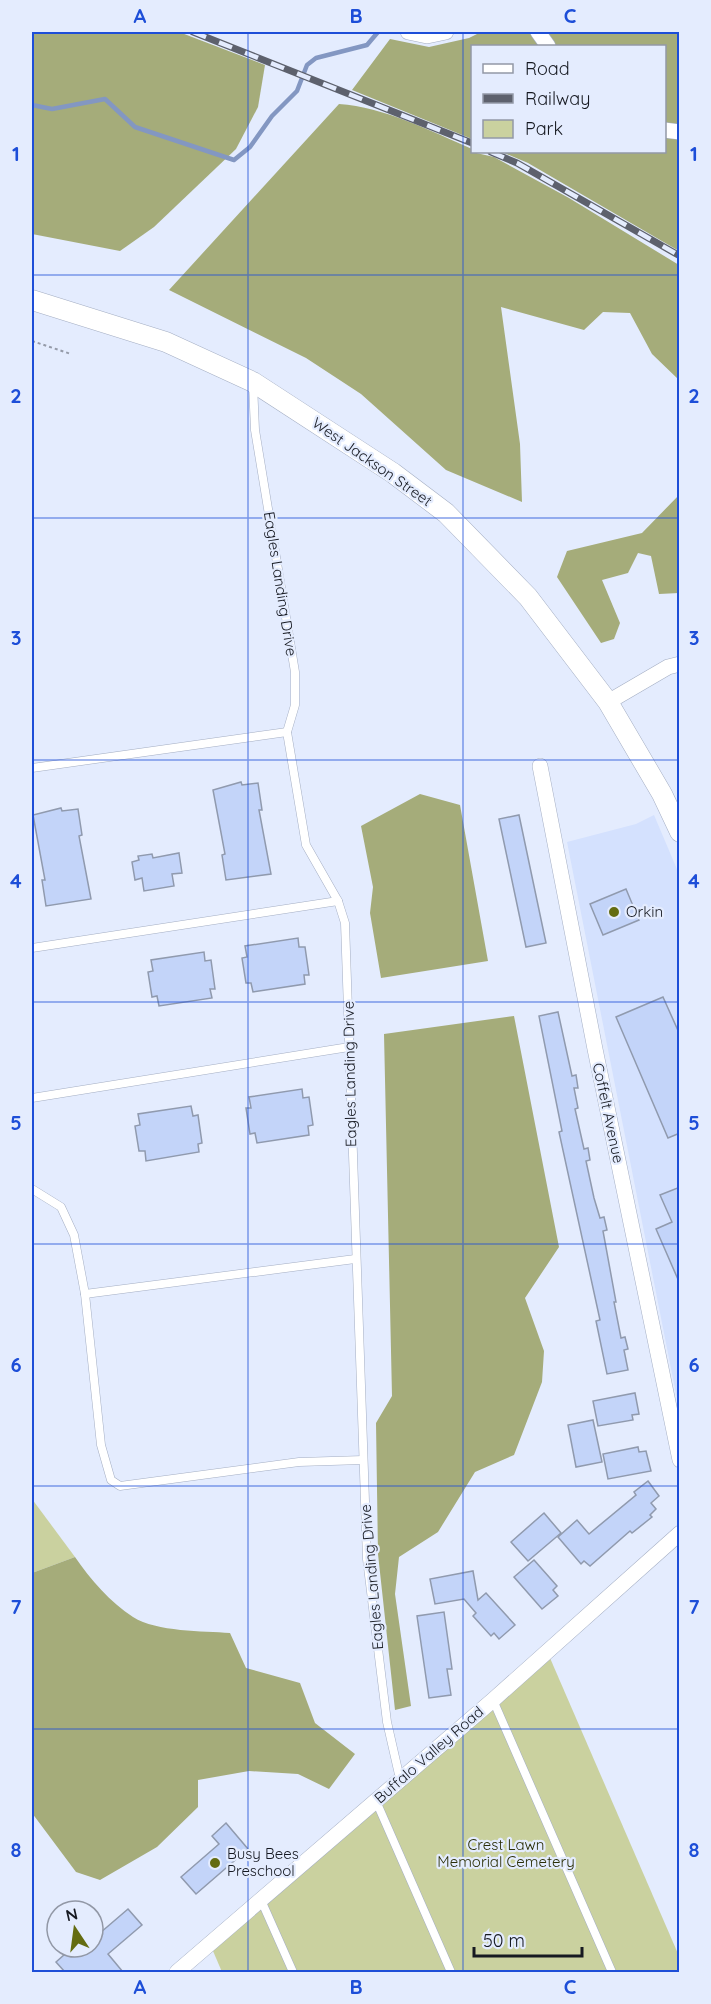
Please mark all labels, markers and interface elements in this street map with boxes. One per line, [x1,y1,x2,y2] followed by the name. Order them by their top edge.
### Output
[134,3,147,28] text: A
[349,3,363,28] text: B
[564,3,577,28] text: C
[471,45,666,153] legend
[525,57,570,80] text: Road
[525,87,591,110] text: Railway
[525,117,563,140] text: Park
[12,141,20,166] text: 1
[690,141,698,166] text: 1
[10,383,22,408] text: 2
[688,383,700,408] text: 2
[309,413,436,510] street label: West Jackson Street
[260,510,301,658] street label: Eagles Landing Drive
[11,625,21,650] text: 3
[689,625,699,650] text: 3
[10,868,22,893] text: 4
[688,868,700,893] text: 4
[626,902,663,921] place label: Orkin
[607,905,621,919] marker: Orkin
[339,1001,360,1147] street label: Eagles Landing Drive
[589,1061,628,1165] street label: Coffelt Avenue
[10,1110,22,1135] text: 5
[688,1110,700,1135] text: 5
[10,1352,22,1377] text: 6
[688,1352,700,1377] text: 6
[356,1503,387,1651] street label: Eagles Landing Drive
[11,1594,22,1619] text: 7
[689,1594,700,1619] text: 7
[370,1702,487,1807] street label: Buffalo Valley Road
[437,1835,575,1871] park label: Crest Lawn Memorial Cemetery
[11,1837,22,1862] text: 8
[689,1837,700,1862] text: 8
[227,1844,299,1880] place label: Busy Bees Preschool
[208,1856,222,1870] marker: Busy Bees Preschool
[45,1899,105,1959] north arrow
[64,1903,80,1925] text: N
[474,1920,582,1958] scale bar
[483,1929,525,1952] text: 50 m
[134,1974,147,1999] text: A
[349,1974,363,1999] text: B
[564,1974,577,1999] text: C

